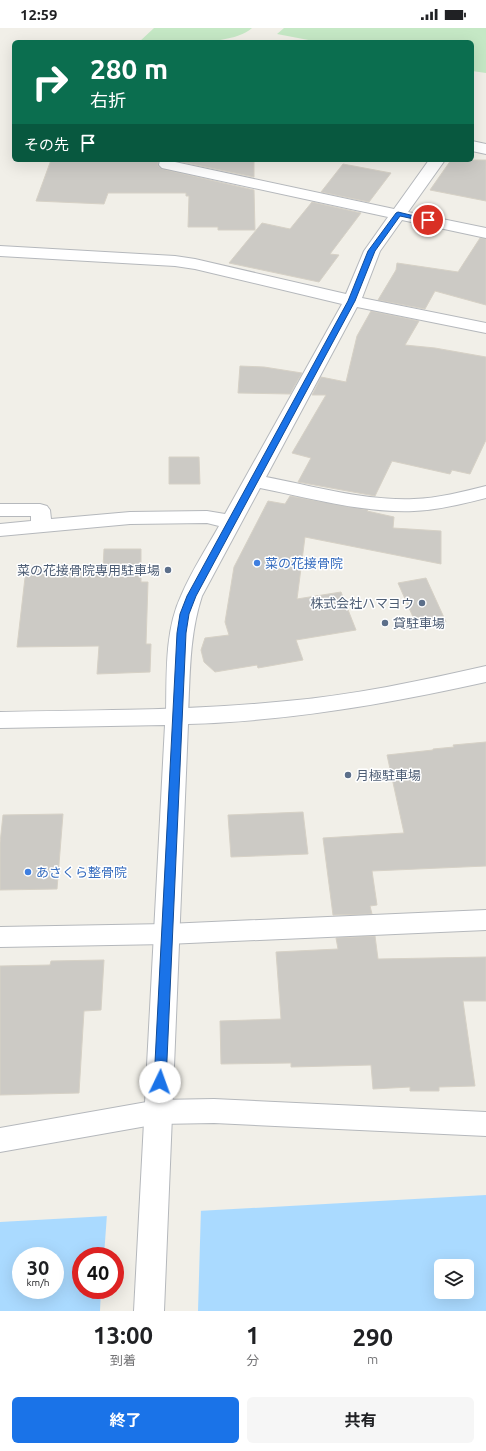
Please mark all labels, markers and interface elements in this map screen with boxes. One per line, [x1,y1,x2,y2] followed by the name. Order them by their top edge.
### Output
[20,6,58,23] text: 12:59
[90,53,168,84] text: 280 m
[24,56,76,108] icon: right
[90,90,126,110] text: 右折
[77,132,99,154] icon: arrive
[24,136,69,153] text: その先
[411,203,445,237] pin
[417,209,439,231] icon: arrive
[265,556,343,570] place label: 菜の花接骨院
[252,558,262,568] marker: 菜の花接骨院
[17,563,160,577] place label: 菜の花接骨院専用駐車場
[163,565,173,575] marker: 菜の花接骨院専用駐車場
[310,596,414,610] place label: 株式会社ハマヨウ
[417,598,427,608] marker: 株式会社ハマヨウ
[393,616,445,630] place label: 貸駐車場
[380,618,390,628] marker: 貸駐車場
[356,768,421,782] place label: 月極駐車場
[343,770,353,780] marker: 月極駐車場
[36,865,127,879] place label: あさくら整骨院
[23,867,33,877] marker: あさくら整骨院
[139,1061,181,1103] position arrow
[72,1247,124,1299] speed limit sign: 40
[27,1256,49,1279] text: 30
[434,1259,474,1299] map controls
[434,1259,474,1299] button: layers
[26,1277,50,1288] text: km/h
[93,1322,153,1349] text: 13:00
[246,1322,259,1349] text: 1
[352,1324,393,1351] text: 290
[367,1352,378,1366] text: m
[110,1353,136,1367] text: 到着
[246,1353,259,1367] text: 分
[12,1397,239,1443] button: 終了
[247,1397,474,1443] button: 共有

